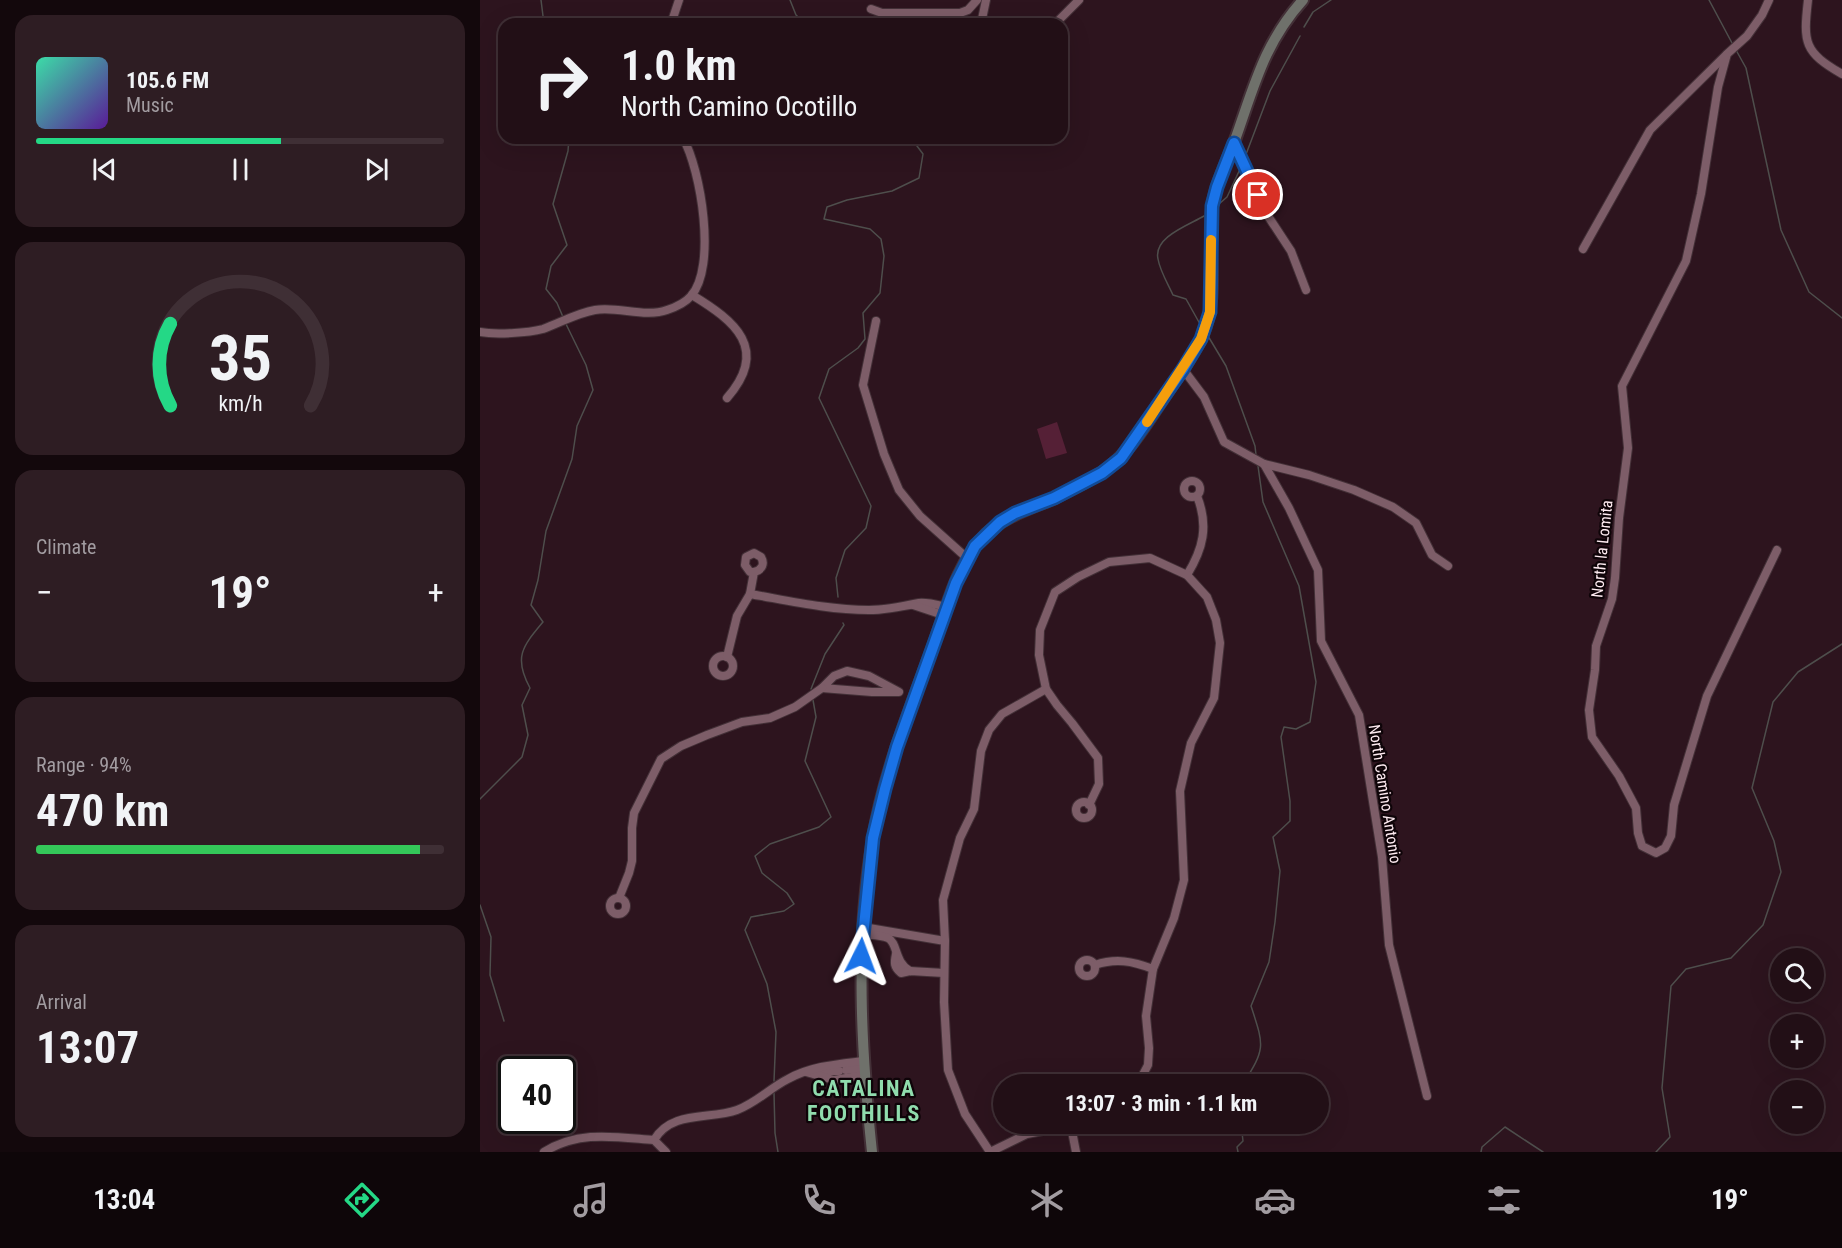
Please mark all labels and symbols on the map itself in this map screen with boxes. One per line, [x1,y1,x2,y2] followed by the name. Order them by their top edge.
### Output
[1232,169,1283,220] pin
[1587,499,1617,599] street label: North la Lomita
[1365,723,1405,865] street label: North Camino Antonio
[829,924,893,988] position arrow
[498,1056,576,1134] speed limit sign: 40
[807,1076,921,1126] district label: CATALINA FOOTHILLS

